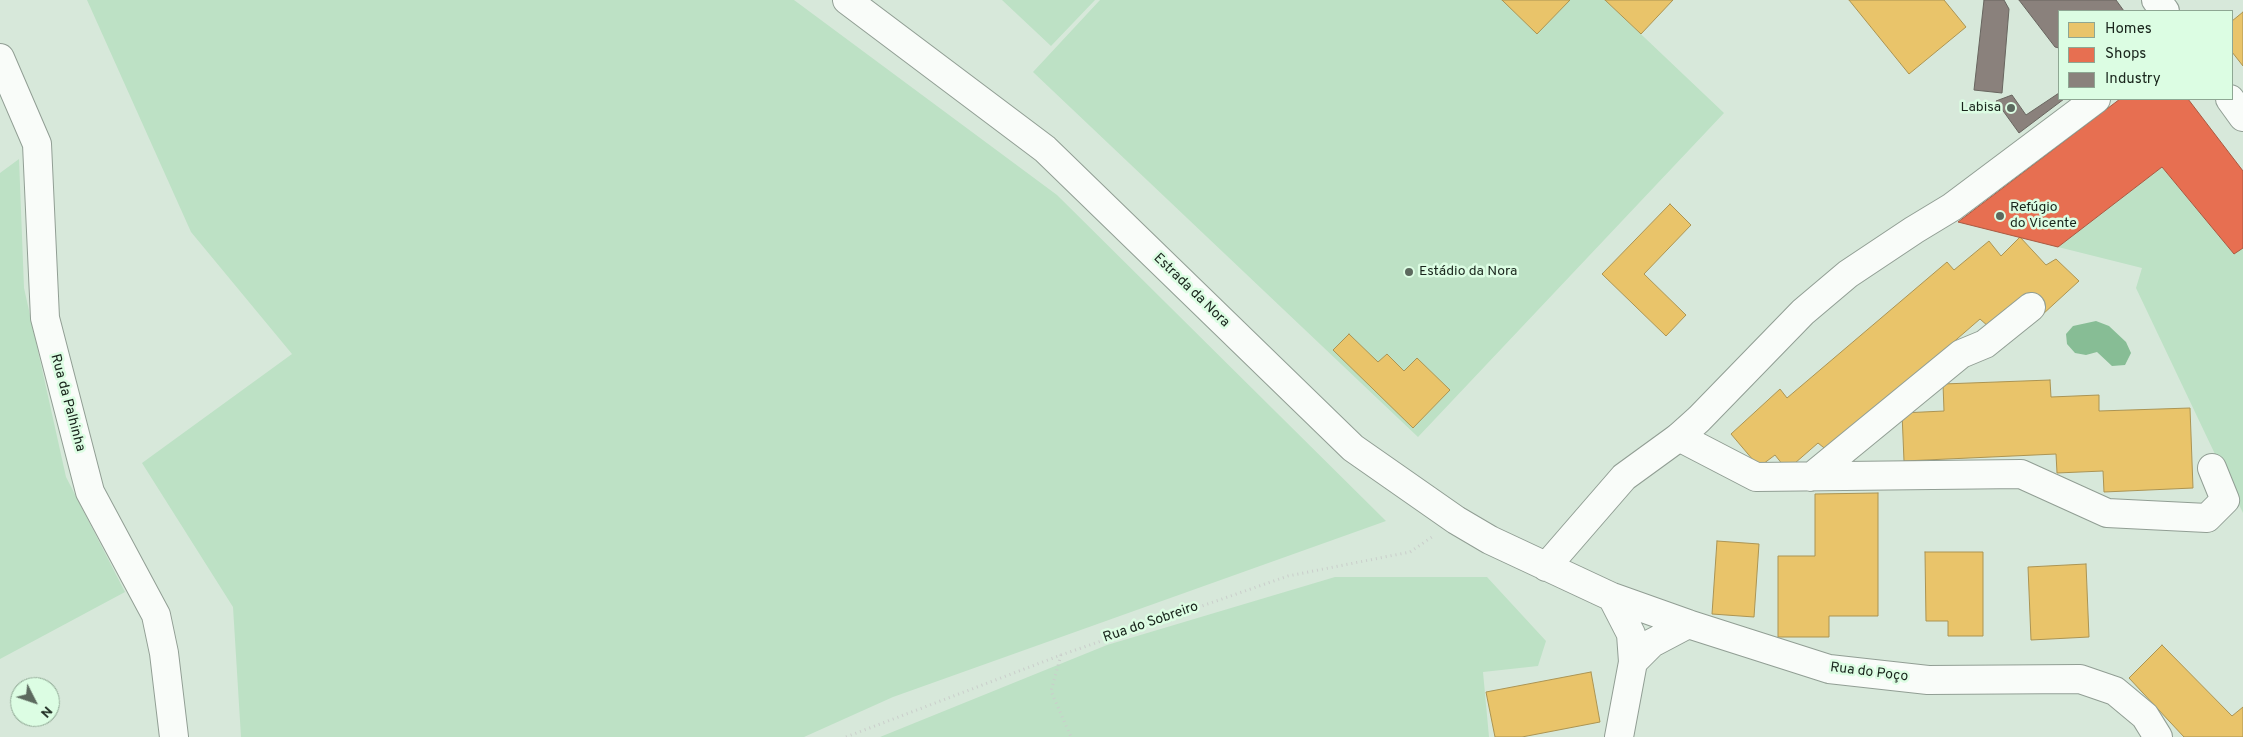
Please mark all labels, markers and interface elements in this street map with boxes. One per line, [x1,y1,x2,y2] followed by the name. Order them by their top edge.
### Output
[2058,10,2233,100] legend
[2105,20,2152,39] text: Homes
[2105,45,2146,64] text: Shops
[2105,70,2161,89] text: Industry
[1961,100,2001,116] place label: Labisa
[2005,102,2017,114] marker: Labisa
[2010,200,2077,232] place label: Refúgio do Vicente
[1994,210,2006,222] marker: Refúgio do Vicente
[1149,250,1233,332] street label: Estrada da Nora
[1419,264,1517,280] place label: Estádio da Nora
[1403,266,1415,278] marker: Estádio da Nora
[46,352,88,454] street label: Rua da Palhinha
[1101,599,1201,647] street label: Rua do Sobreiro
[1829,660,1909,686] street label: Rua do Poço
[10,677,60,727] north arrow
[36,702,56,721] text: N

